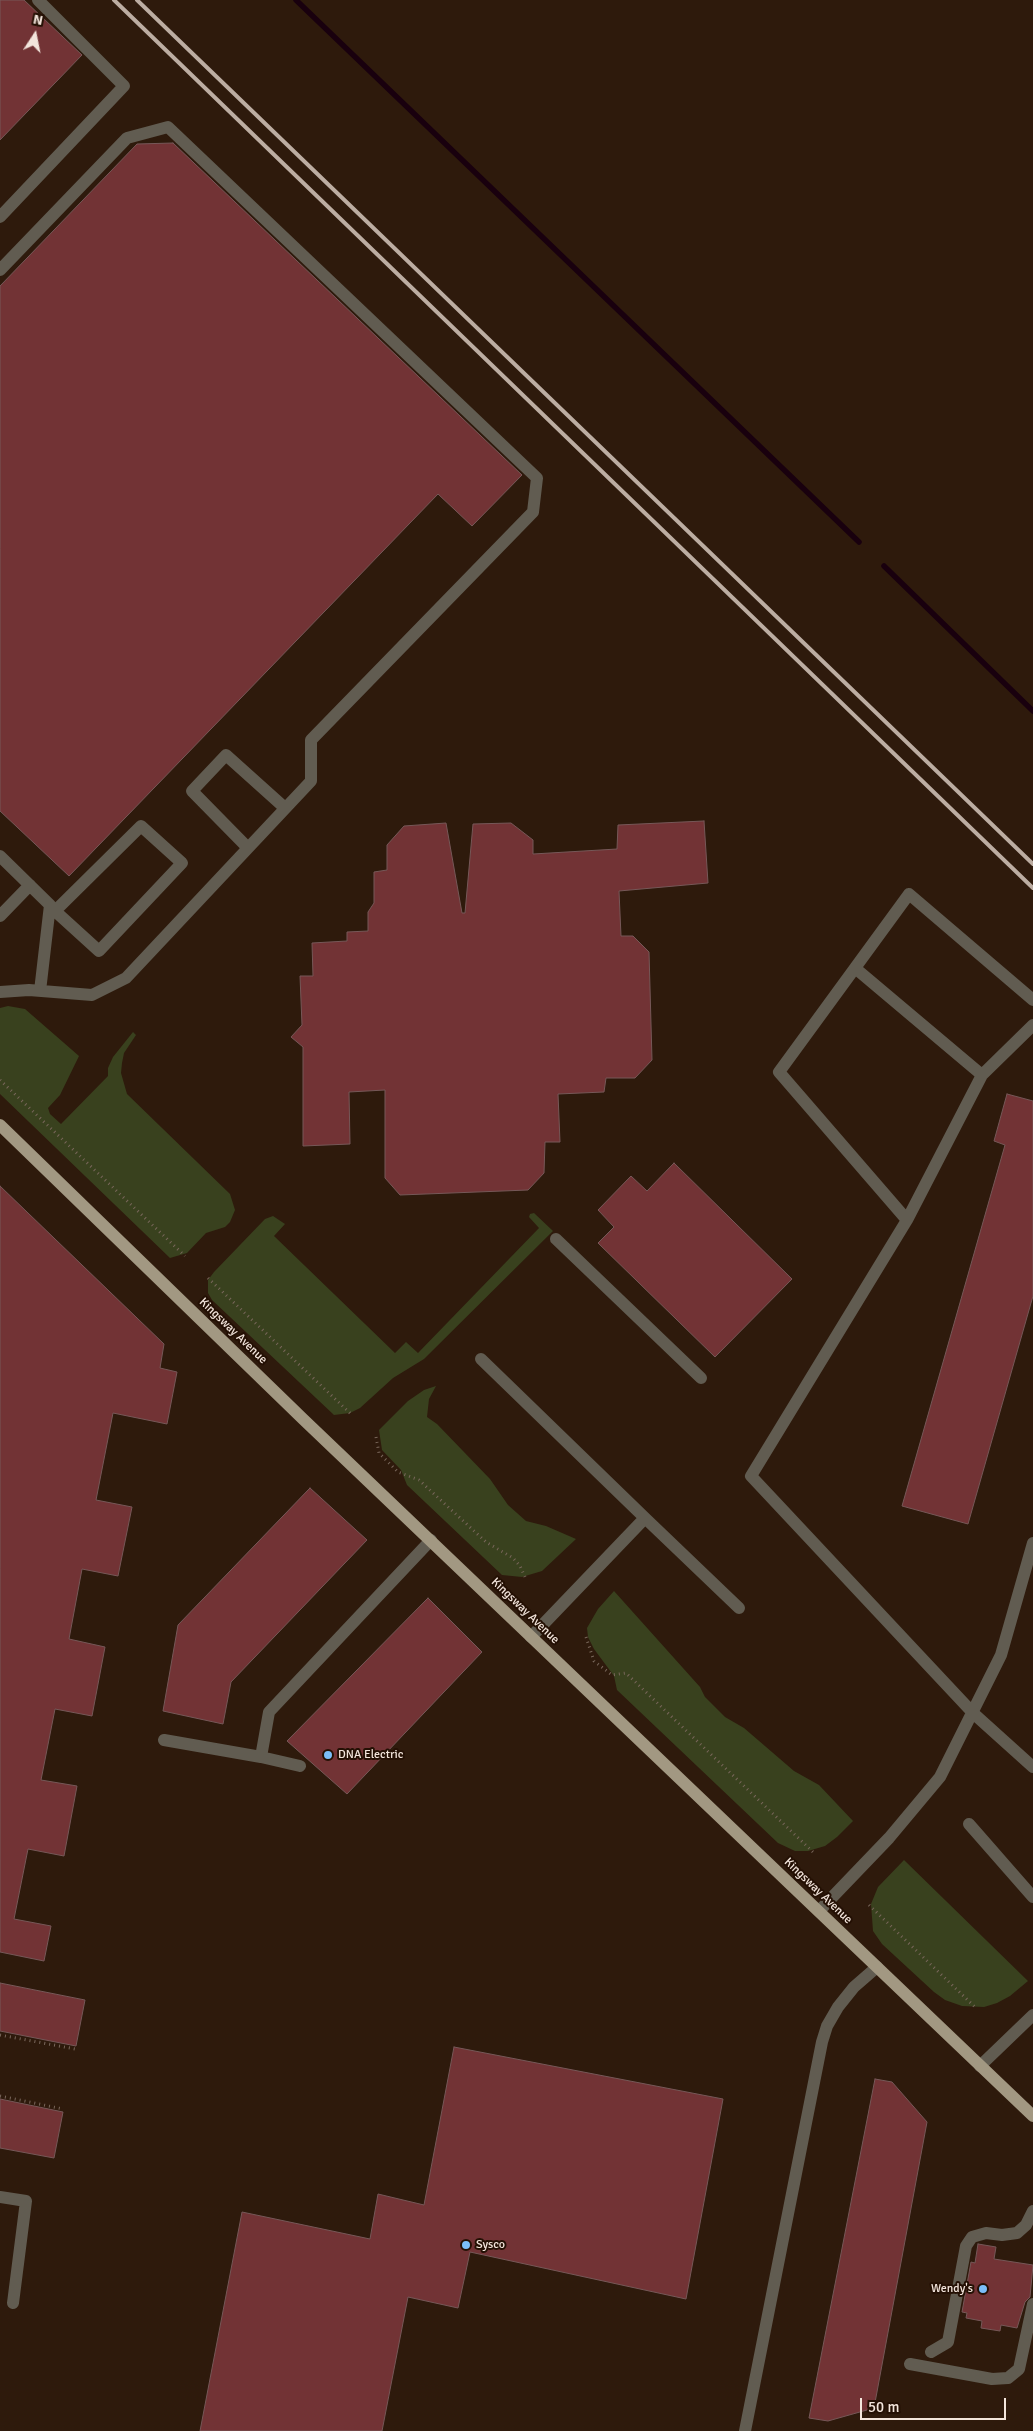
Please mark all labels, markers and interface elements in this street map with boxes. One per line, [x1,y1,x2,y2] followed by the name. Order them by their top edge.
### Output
[10,10,60,60] north arrow
[32,11,44,29] text: N
[196,1295,270,1367] street label: Kingsway Avenue
[488,1575,562,1647] street label: Kingsway Avenue
[338,1748,403,1762] place label: DNA Electric
[322,1749,334,1761] marker: DNA Electric
[781,1855,855,1927] street label: Kingsway Avenue
[476,2238,505,2252] place label: Sysco
[460,2239,472,2251] marker: Sysco
[931,2282,973,2296] place label: Wendy's
[977,2283,989,2295] marker: Wendy's
[863,2388,1009,2420] scale bar
[868,2398,899,2416] text: 50 m

